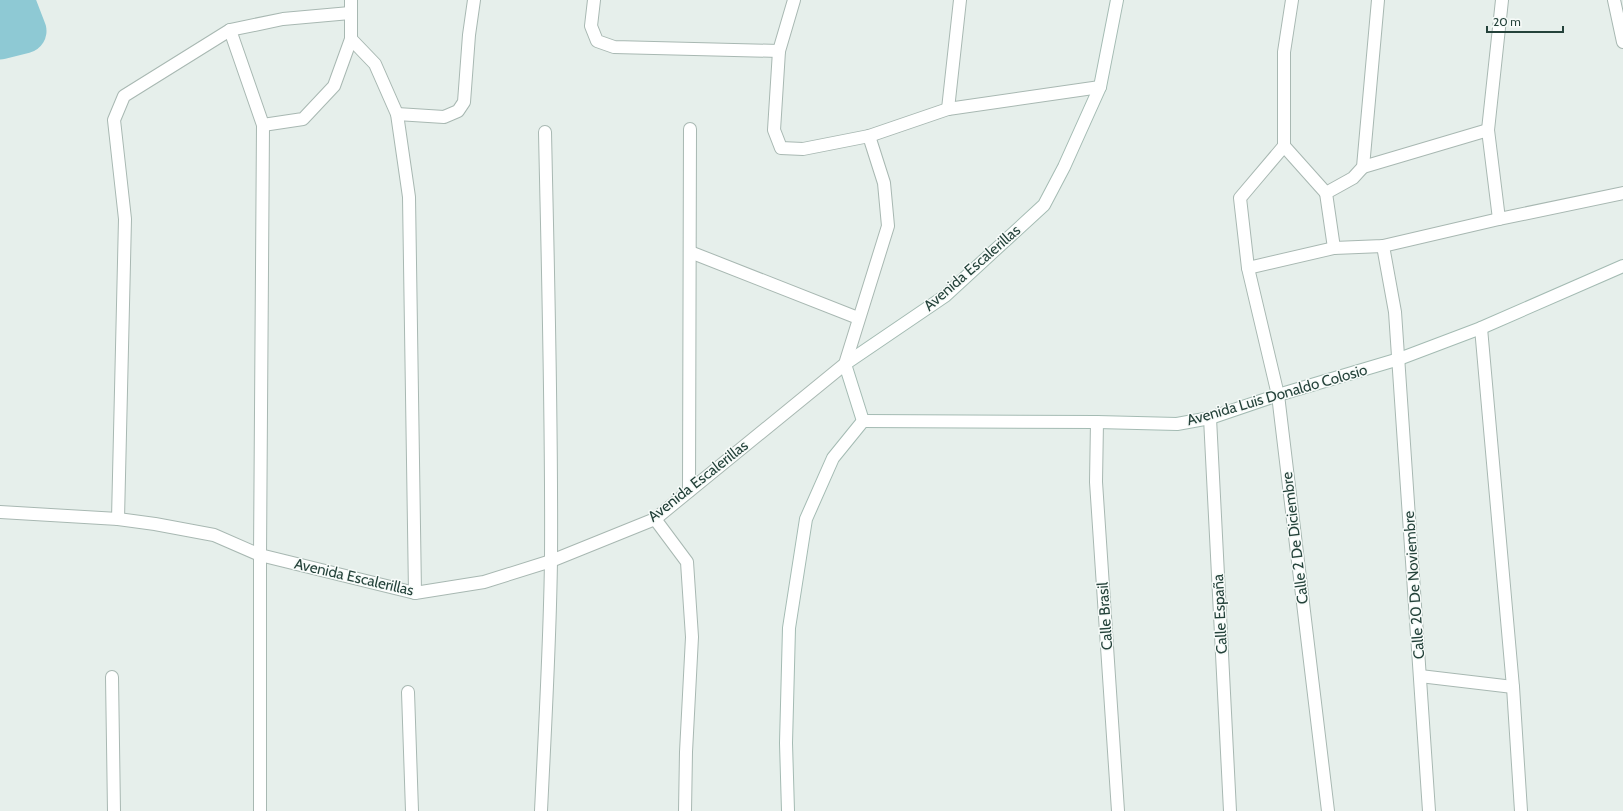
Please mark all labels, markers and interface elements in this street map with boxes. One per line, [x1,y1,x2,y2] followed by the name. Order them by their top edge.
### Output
[1487,8,1563,34] scale bar
[1493,14,1521,29] text: 20 m
[920,221,1024,315] street label: Avenida Escalerillas
[1185,361,1369,429] street label: Avenida Luis Donaldo Colosio
[644,436,752,526] street label: Avenida Escalerillas
[1278,471,1312,605] street label: Calle 2 De Diciembre
[1400,510,1428,660] street label: Calle 20 De Noviembre
[292,554,416,600] street label: Avenida Escalerillas
[1209,573,1231,654] street label: Calle España
[1094,581,1116,651] street label: Calle Brasil

